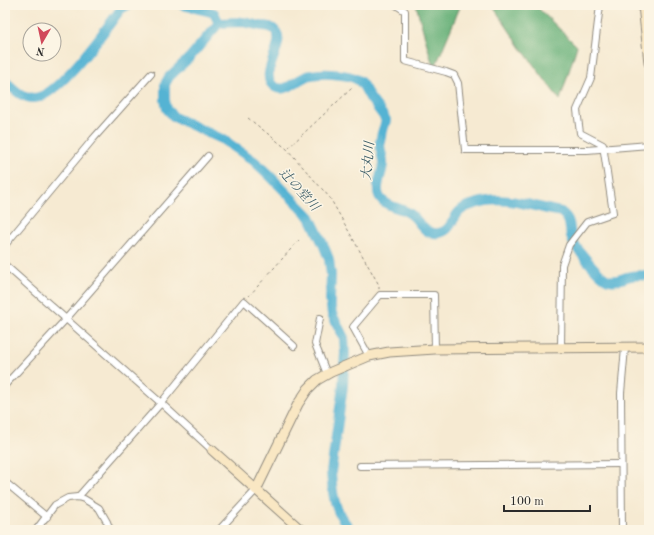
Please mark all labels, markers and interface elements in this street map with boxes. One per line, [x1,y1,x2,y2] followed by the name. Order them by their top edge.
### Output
[22,22,62,62] north arrow
[35,44,46,56] text: N
[359,139,377,181] water label: 大丸川
[277,166,323,215] water label: 辻の堂川
[504,487,590,513] scale bar
[510,496,544,508] text: 100 m

